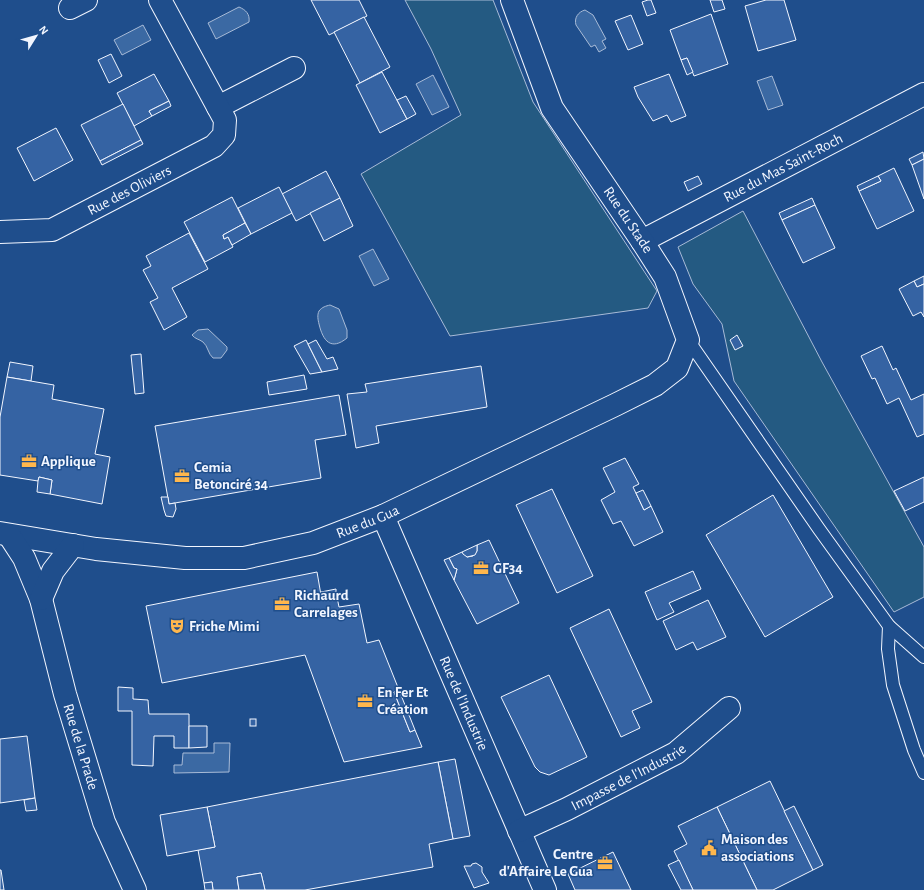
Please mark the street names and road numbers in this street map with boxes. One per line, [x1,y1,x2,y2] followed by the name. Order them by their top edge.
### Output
[721,130,845,205] street label: Rue du Mas Saint-Roch
[85,162,174,218] street label: Rue des Oliviers
[600,184,656,256] street label: Rue du Stade
[334,502,401,541] street label: Rue du Gua
[437,654,491,753] street label: Rue de l'Industrie
[61,702,101,792] street label: Rue de la Prade
[569,741,689,813] street label: Impasse de l'Industrie

